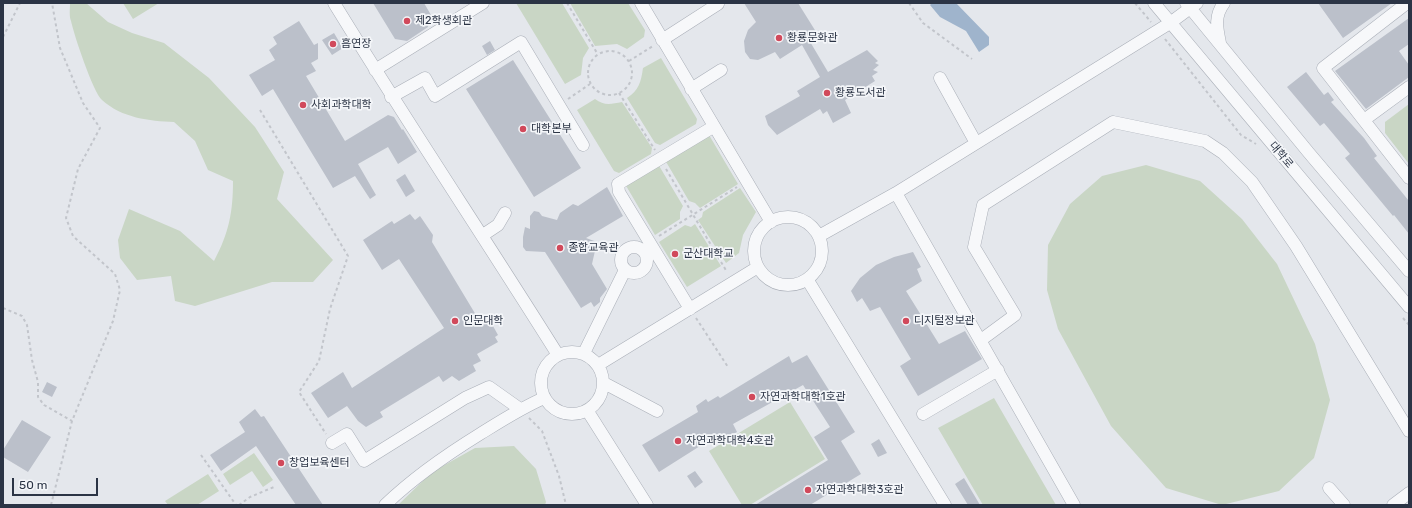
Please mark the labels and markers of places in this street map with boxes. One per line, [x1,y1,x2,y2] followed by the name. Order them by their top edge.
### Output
[415,14,472,28] place label: 제2학생회관
[402,16,412,26] marker: 제2학생회관
[787,31,838,45] place label: 황룡문화관
[774,33,784,43] marker: 황룡문화관
[341,37,371,51] place label: 흡연장
[328,39,338,49] marker: 흡연장
[835,86,886,100] place label: 황룡도서관
[822,88,832,98] marker: 황룡도서관
[311,98,372,112] place label: 사회과학대학
[298,100,308,110] marker: 사회과학대학
[531,122,571,136] place label: 대학본부
[518,124,528,134] marker: 대학본부
[568,241,619,255] place label: 종합교육관
[555,243,565,253] marker: 종합교육관
[683,247,734,261] place label: 군산대학교
[670,249,680,259] marker: 군산대학교
[463,314,503,328] place label: 인문대학
[914,314,975,328] place label: 디지털정보관
[450,316,460,326] marker: 인문대학
[901,316,911,326] marker: 디지털정보관
[760,390,846,404] place label: 자연과학대학1호관
[747,392,757,402] marker: 자연과학대학1호관
[686,434,774,448] place label: 자연과학대학4호관
[673,436,683,446] marker: 자연과학대학4호관
[289,456,350,470] place label: 창업보육센터
[276,458,286,468] marker: 창업보육센터
[816,483,904,497] place label: 자연과학대학3호관
[803,485,813,495] marker: 자연과학대학3호관

